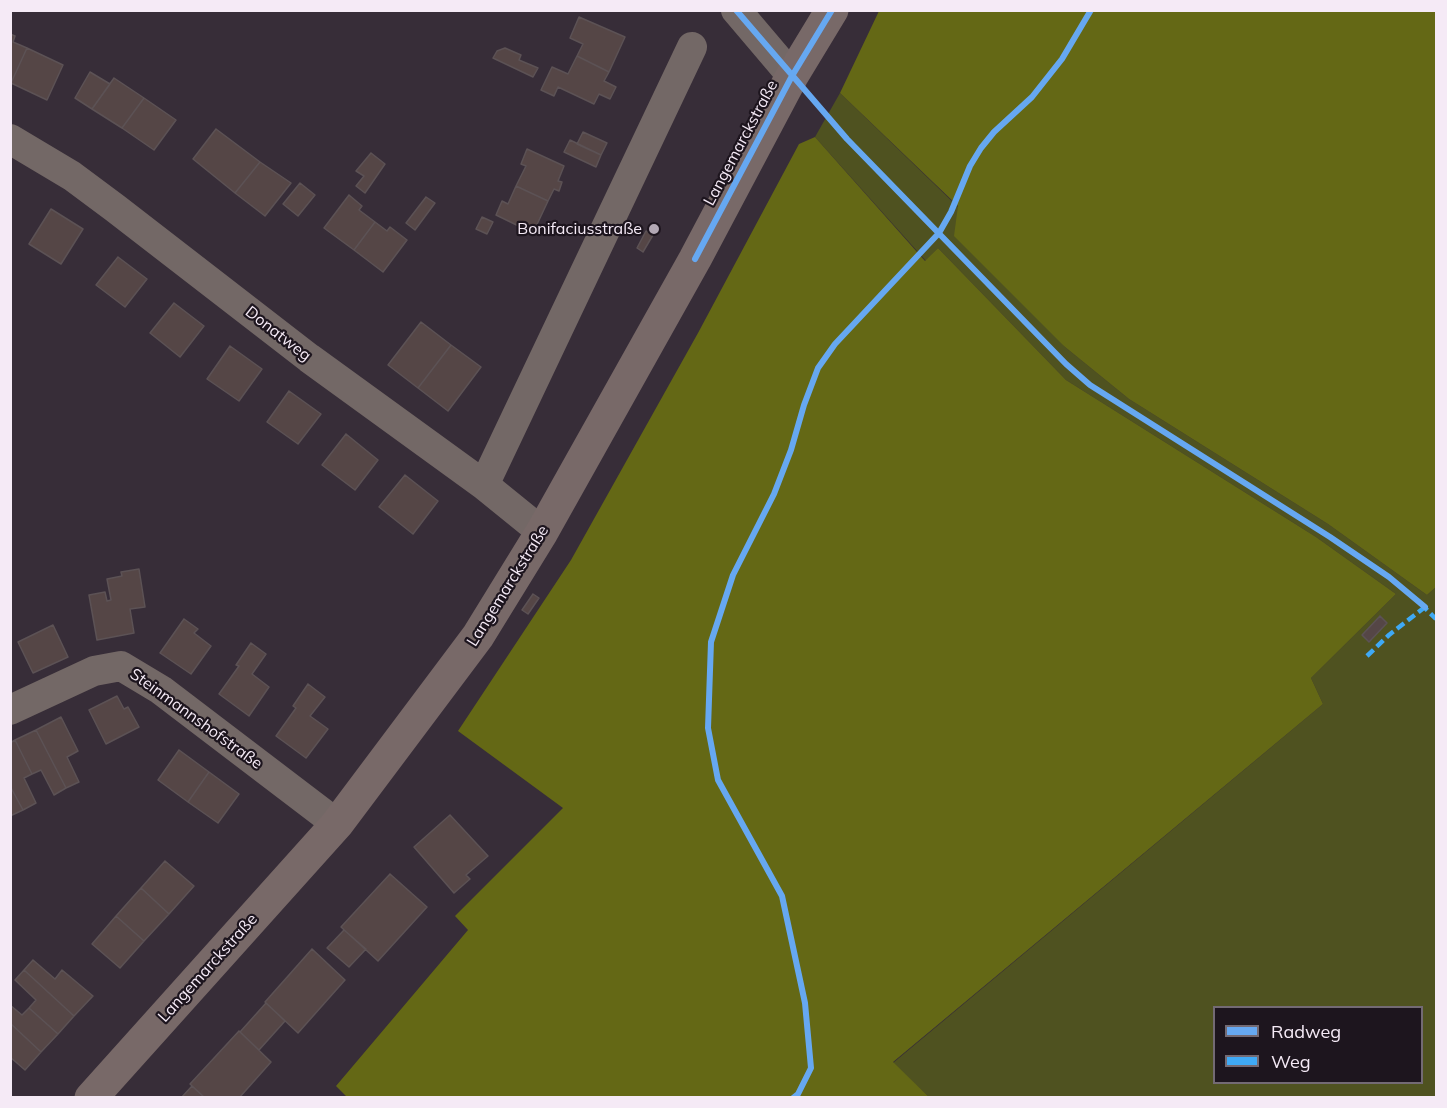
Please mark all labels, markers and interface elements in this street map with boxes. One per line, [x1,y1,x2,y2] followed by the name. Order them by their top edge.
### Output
[700,77,782,209] street label: Langemarckstraße
[517,219,642,239] place label: Bonifaciusstraße
[647,222,661,236] marker: Bonifaciusstraße
[241,302,315,366] street label: Donatweg
[463,522,553,650] street label: Langemarckstraße
[126,664,266,774] street label: Steinmannshofstraße
[154,910,262,1026] street label: Langemarckstraße
[1213,1006,1423,1084] legend
[1271,1020,1341,1043] text: Radweg
[1271,1050,1311,1073] text: Weg

